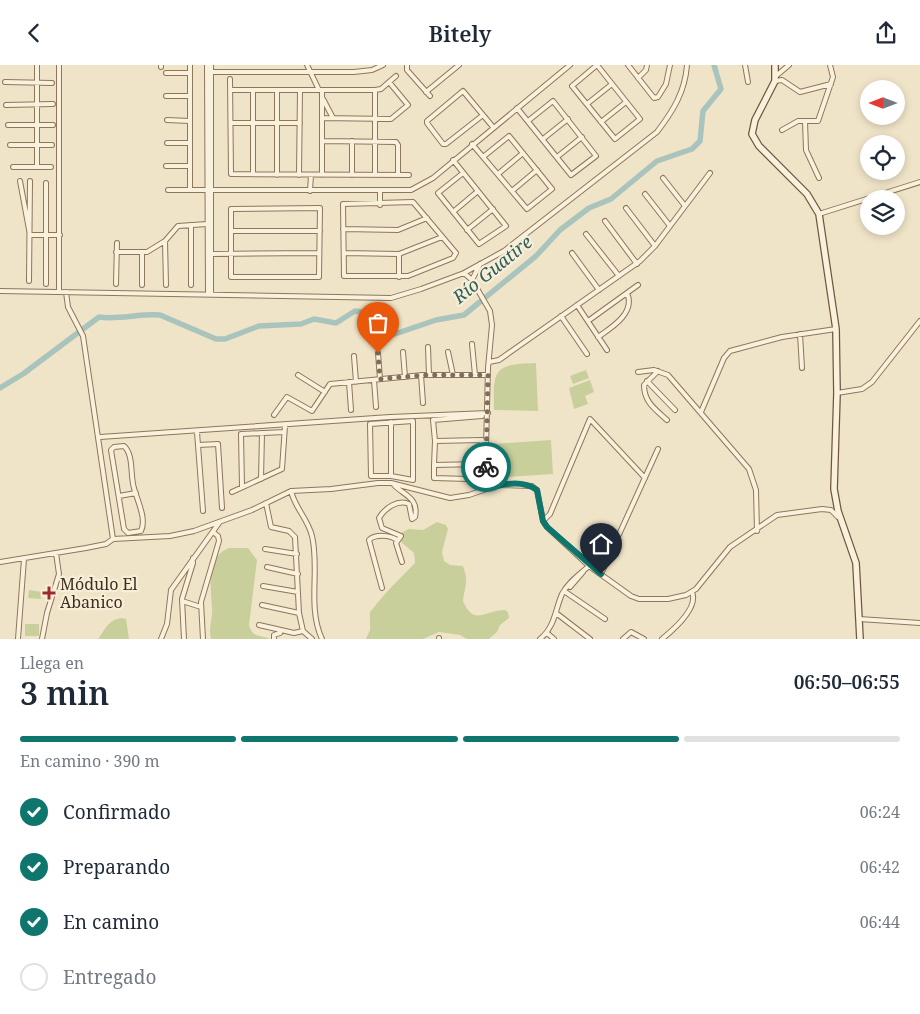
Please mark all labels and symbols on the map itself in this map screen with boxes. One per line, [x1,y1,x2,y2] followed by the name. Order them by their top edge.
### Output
[860,80,905,125] north arrow
[447,230,537,309] water label: Río Guatire
[357,302,399,353] pin
[461,442,511,492] courier
[580,523,622,574] pin
[60,573,138,613] place label: Módulo El Abanico
[42,586,56,600] marker: Módulo El Abanico

